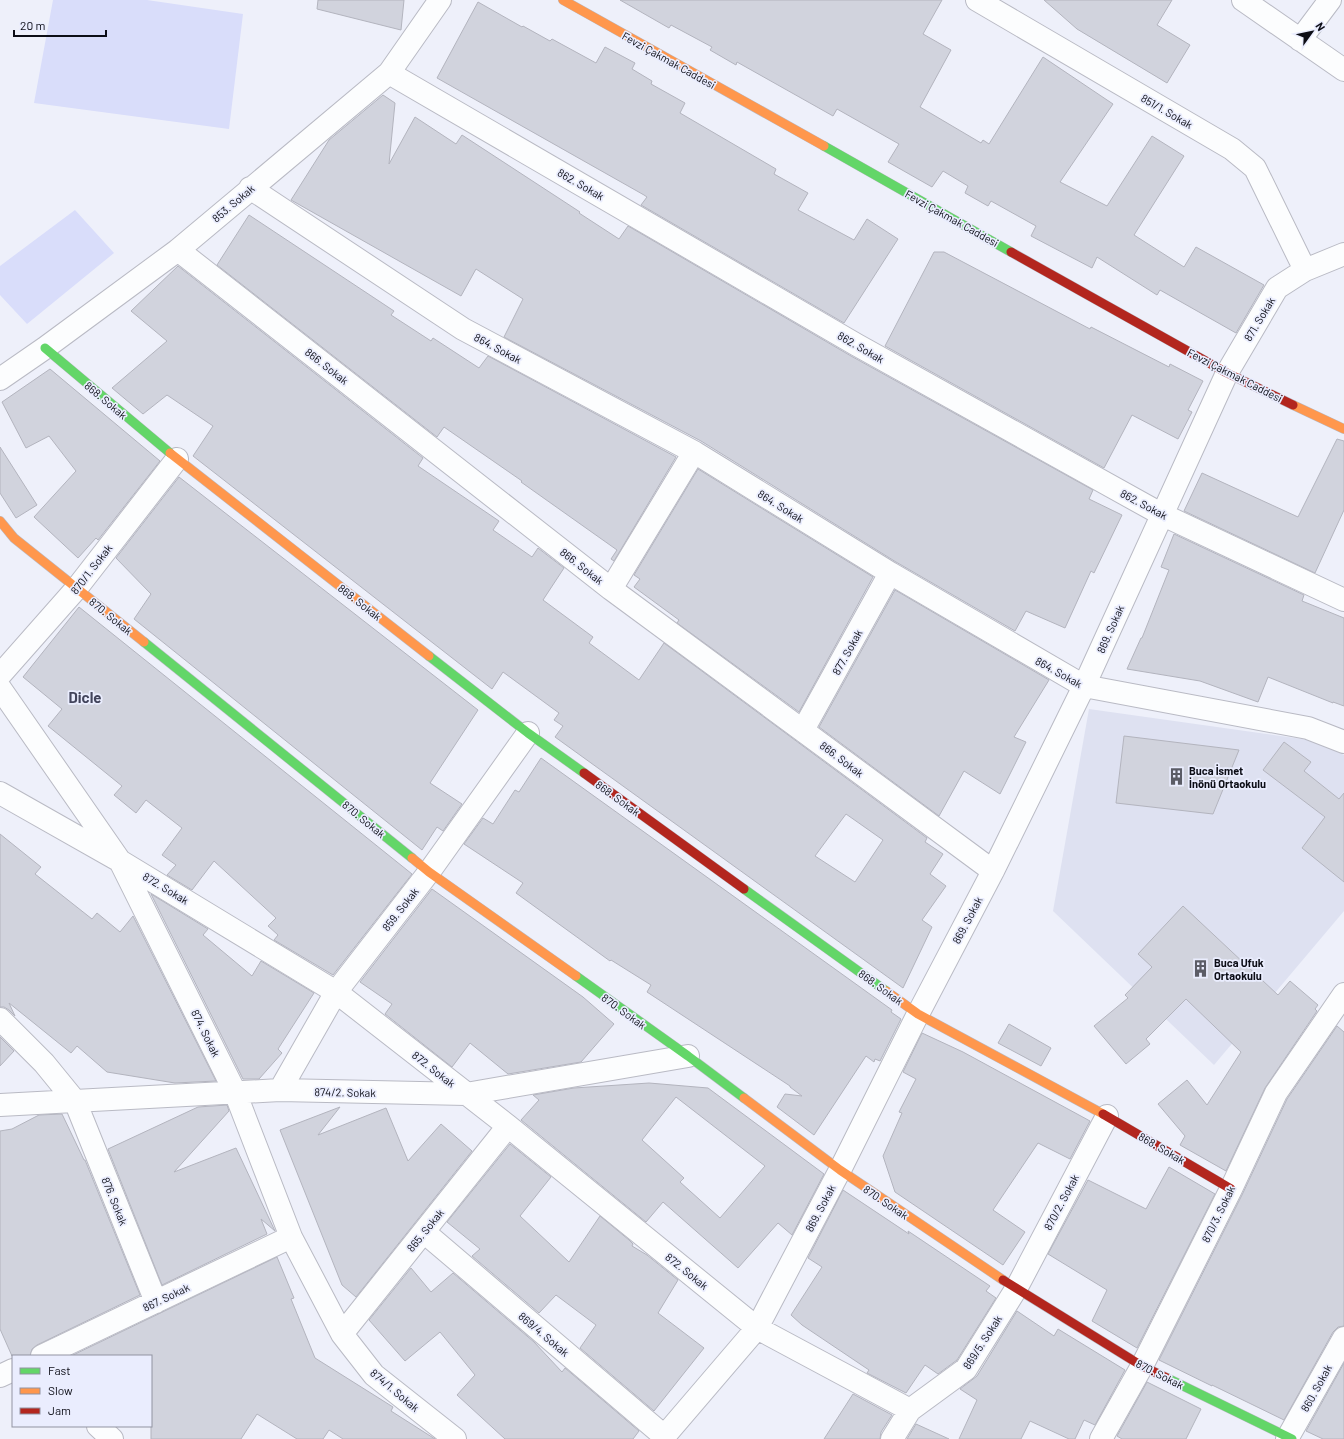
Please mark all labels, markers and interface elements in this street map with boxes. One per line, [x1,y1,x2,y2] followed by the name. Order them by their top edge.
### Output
[14,12,106,38] scale bar
[1292,12,1332,52] north arrow
[20,18,46,32] text: 20 m
[1313,20,1328,33] text: N
[620,29,718,91] street label: Fevzi Çakmak Caddesi
[1139,91,1196,131] street label: 851/1. Sokak
[555,165,607,203] street label: 862. Sokak
[209,181,257,224] street label: 853. Sokak
[903,187,1001,249] street label: Fevzi Çakmak Caddesi
[1241,294,1277,343] street label: 871. Sokak
[835,328,887,366] street label: 862. Sokak
[472,330,524,366] street label: 864. Sokak
[303,345,352,387] street label: 866. Sokak
[1185,345,1285,405] street label: Fevzi Çakmak Caddesi
[82,379,130,422] street label: 868. Sokak
[1118,486,1170,522] street label: 862. Sokak
[756,487,807,525] street label: 864. Sokak
[68,541,115,596] street label: 870/1. Sokak
[558,545,607,587] street label: 866. Sokak
[336,581,385,623] street label: 868. Sokak
[87,595,135,638] street label: 870. Sokak
[1094,602,1127,655] street label: 869. Sokak
[829,627,865,677] street label: 877. Sokak
[1033,654,1085,690] street label: 864. Sokak
[68,688,102,706] district label: Dicle
[818,738,867,780] street label: 866. Sokak
[1189,764,1266,790] place label: Buca İsmet İnönü Ortaokulu
[1166,766,1186,786] building icon: Buca İsmet İnönü Ortaokulu
[593,778,643,819] street label: 868. Sokak
[340,798,388,841] street label: 870. Sokak
[141,869,192,907] street label: 872. Sokak
[379,884,421,933] street label: 859. Sokak
[949,894,985,946] street label: 869. Sokak
[1214,956,1264,982] place label: Buca Ufuk Ortaokulu
[1191,958,1211,978] building icon: Buca Ufuk Ortaokulu
[856,967,906,1008] street label: 868. Sokak
[599,991,649,1032] street label: 870. Sokak
[189,1007,223,1059] street label: 874. Sokak
[410,1048,458,1090] street label: 872. Sokak
[314,1085,376,1099] street label: 874/2. Sokak
[1137,1130,1188,1167] street label: 868. Sokak
[1041,1171,1081,1232] street label: 870/2. Sokak
[99,1175,131,1227] street label: 876. Sokak
[802,1182,838,1234] street label: 869. Sokak
[861,1182,911,1222] street label: 870. Sokak
[1199,1183,1238,1244] street label: 870/3. Sokak
[404,1206,446,1254] street label: 865. Sokak
[663,1250,711,1292] street label: 872. Sokak
[141,1280,192,1314] street label: 867. Sokak
[516,1309,572,1359] street label: 869/4. Sokak
[960,1312,1004,1371] street label: 869/5. Sokak
[12,1355,152,1427] legend
[1134,1357,1186,1392] street label: 870. Sokak
[1298,1362,1334,1414] street label: 860. Sokak
[48,1363,71,1377] text: Fast
[368,1366,422,1414] street label: 874/1. Sokak
[48,1383,73,1397] text: Slow
[48,1403,71,1417] text: Jam

